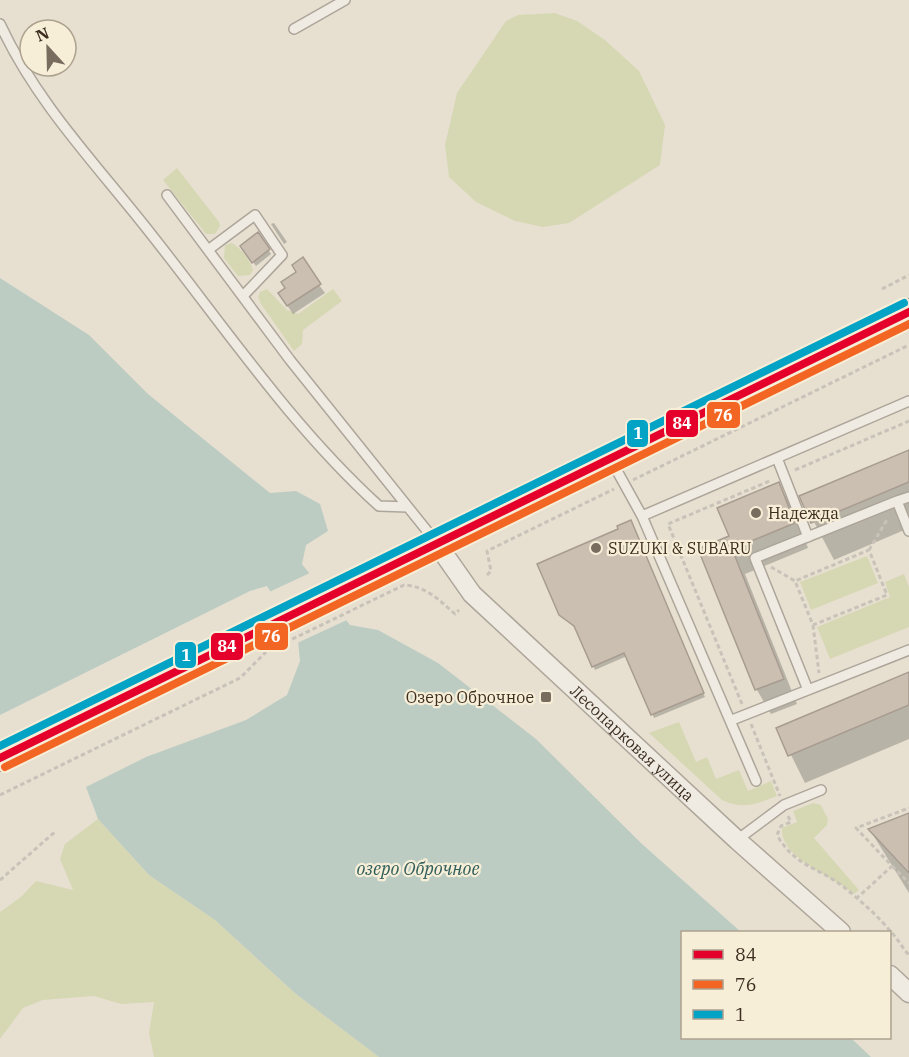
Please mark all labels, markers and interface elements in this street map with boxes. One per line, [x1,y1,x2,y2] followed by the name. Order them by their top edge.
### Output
[18,18,78,78] north arrow
[33,22,52,46] text: N
[706,401,741,429] line badge: 76
[713,405,733,425] text: 76
[665,409,699,438] line badge: 84
[672,413,692,433] text: 84
[626,419,649,448] line badge: 1
[633,423,643,443] text: 1
[768,503,839,523] place label: Надежда
[749,506,763,520] marker: Надежда
[608,538,752,558] place label: SUZUKI & SUBARU
[589,541,603,555] marker: SUZUKI & SUBARU
[254,622,289,651] line badge: 76
[261,626,281,646] text: 76
[210,632,244,661] line badge: 84
[217,636,237,656] text: 84
[174,641,197,669] line badge: 1
[181,645,191,665] text: 1
[566,681,699,806] street label: Лесопарковая улица
[406,687,534,707] place label: Озеро Оброчное
[539,690,553,704] marker: Озеро Оброчное
[357,857,479,880] water label: озеро Оброчное
[681,931,891,1039] legend
[735,943,757,966] text: 84
[735,973,757,996] text: 76
[735,1003,746,1026] text: 1

